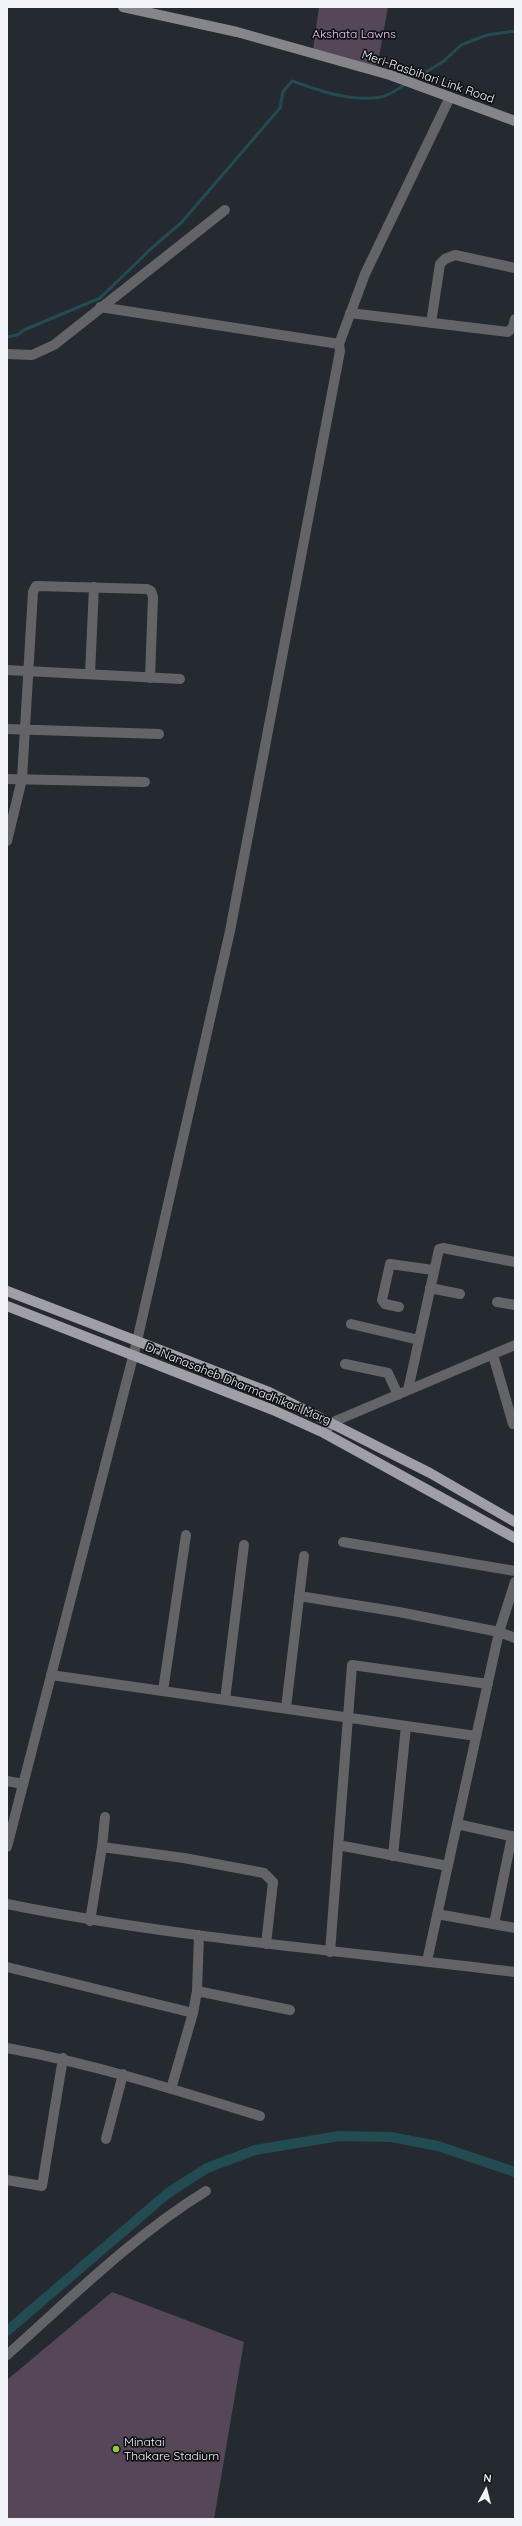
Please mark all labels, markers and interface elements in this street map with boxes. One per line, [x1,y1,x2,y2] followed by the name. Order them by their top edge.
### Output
[312,27,396,41] park label: Akshata Lawns
[360,48,496,106] street label: Meri-Rasbihari Link Road
[143,1340,333,1428] street label: Dr Nanasaheb Dharmadhikari Marg
[124,2435,219,2463] place label: Minatai Thakare Stadium
[111,2444,121,2454] marker: Minatai Thakare Stadium
[466,2470,506,2510] north arrow
[483,2471,492,2486] text: N

